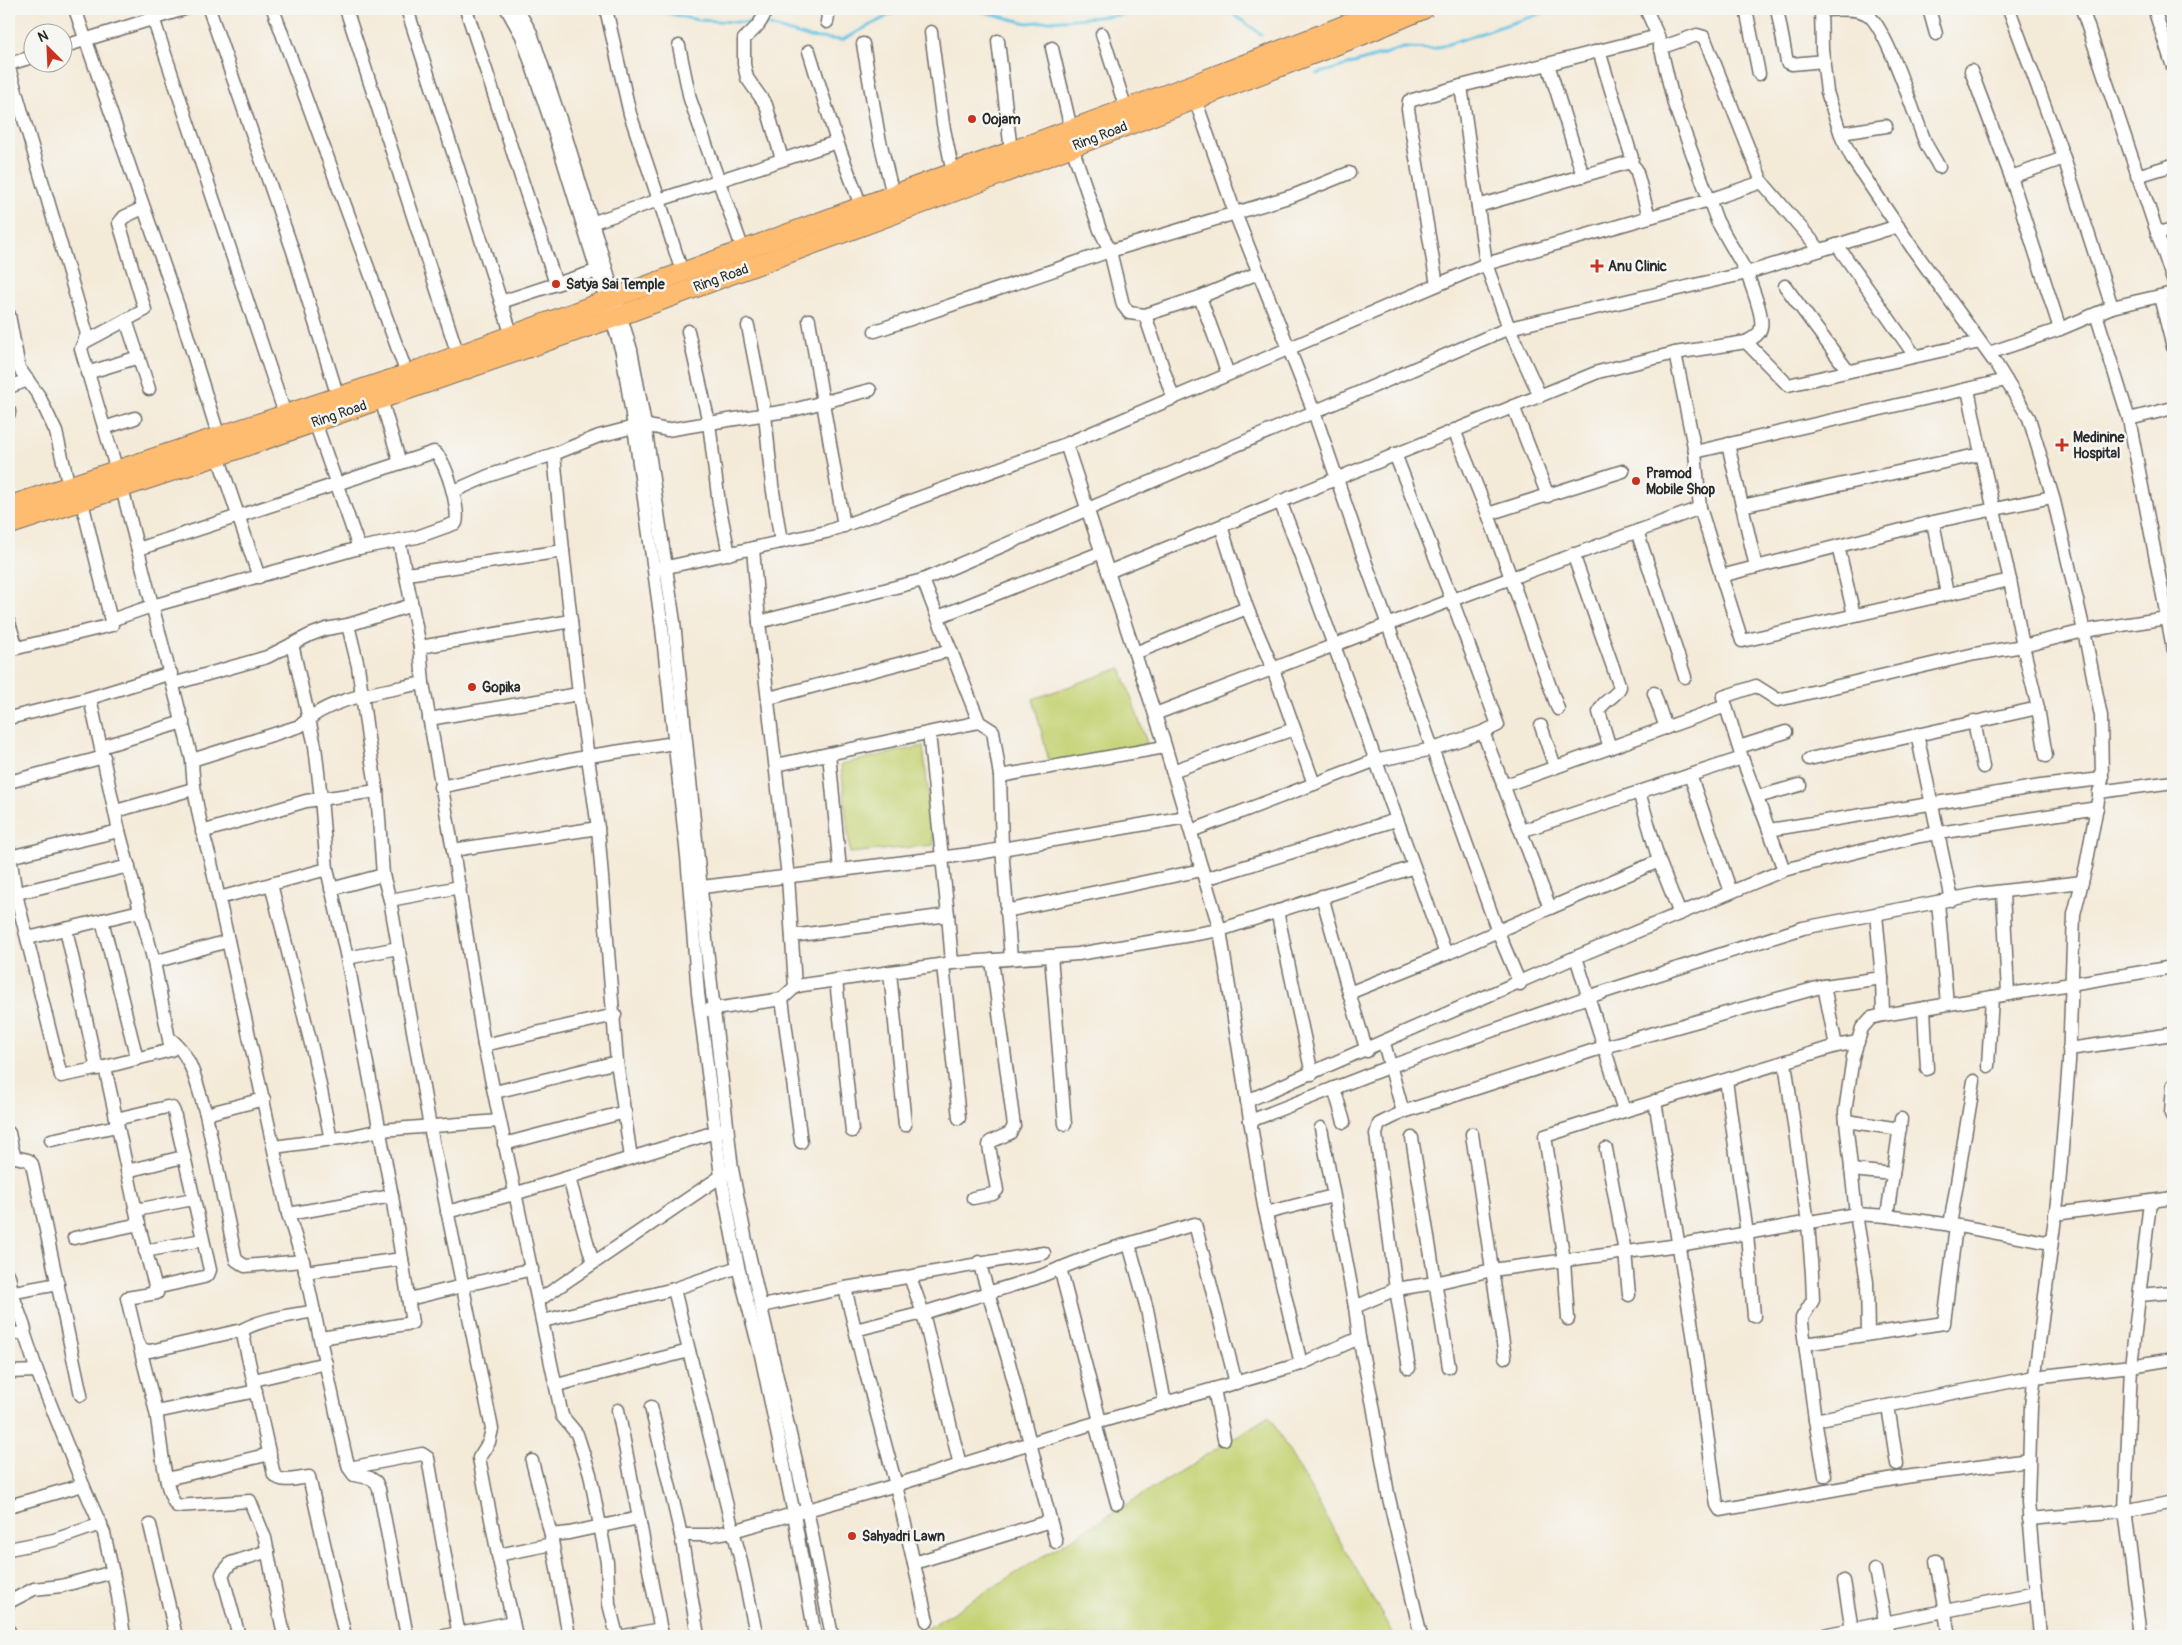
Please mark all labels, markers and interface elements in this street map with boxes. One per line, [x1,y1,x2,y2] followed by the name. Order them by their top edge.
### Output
[22,22,72,72] north arrow
[35,27,51,46] text: N
[982,111,1021,128] place label: Oojam
[966,113,978,125] marker: Oojam
[1070,118,1130,154] street label: Ring Road
[1608,258,1667,275] place label: Anu Clinic
[1590,259,1604,273] marker: Anu Clinic
[691,260,751,296] street label: Ring Road
[566,276,666,293] place label: Satya Sai Temple
[550,278,562,290] marker: Satya Sai Temple
[309,397,369,431] street label: Ring Road
[2073,429,2125,462] place label: Medinine Hospital
[2055,438,2069,452] marker: Medinine Hospital
[1646,465,1716,498] place label: Pramod Mobile Shop
[1630,475,1642,487] marker: Pramod Mobile Shop
[482,679,521,696] place label: Gopika
[466,681,478,693] marker: Gopika
[862,1528,945,1545] place label: Sahyadri Lawn
[846,1530,858,1542] marker: Sahyadri Lawn

